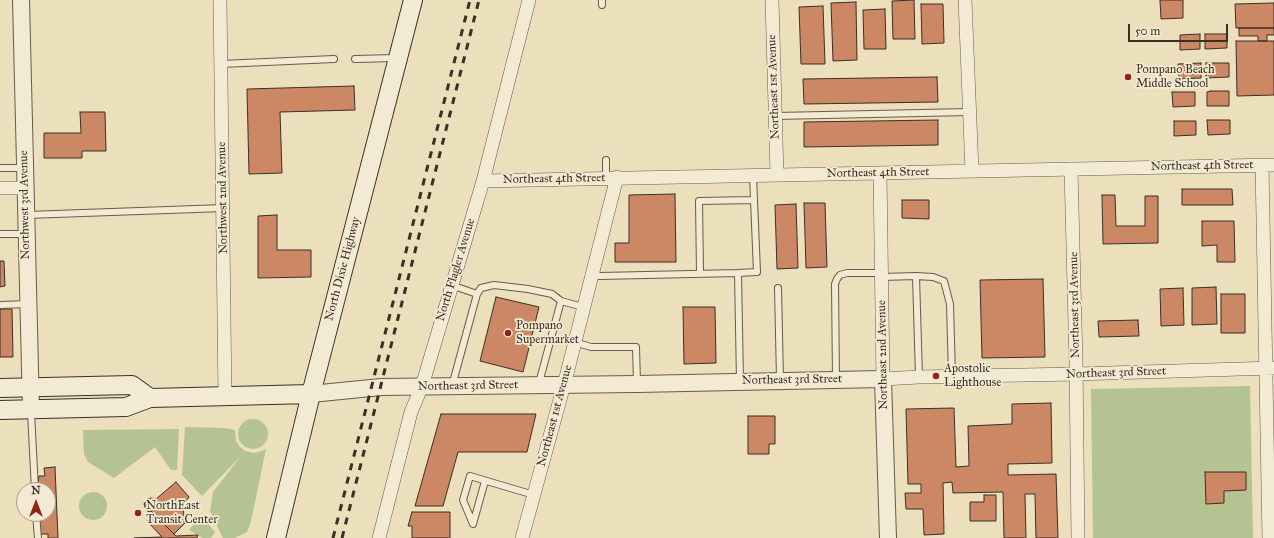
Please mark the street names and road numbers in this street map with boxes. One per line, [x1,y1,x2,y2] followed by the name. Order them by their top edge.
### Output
[765,34,783,140] street label: Northeast 1st Avenue
[215,142,231,254] street label: Northwest 2nd Avenue
[17,150,33,260] street label: Northwest 3rd Avenue
[1151,158,1253,174] street label: Northeast 4th Street
[827,165,929,181] street label: Northeast 4th Street
[503,171,605,187] street label: Northeast 4th Street
[322,215,364,323] street label: North Dixie Highway
[433,217,479,323] street label: North Flagler Avenue
[1067,252,1083,358] street label: Northeast 3rd Avenue
[875,300,891,410] street label: Northeast 2nd Avenue
[534,364,576,468] street label: Northeast 1st Avenue
[1066,364,1166,382] street label: Northeast 3rd Street
[742,372,842,388] street label: Northeast 3rd Street
[418,378,518,394] street label: Northeast 3rd Street

